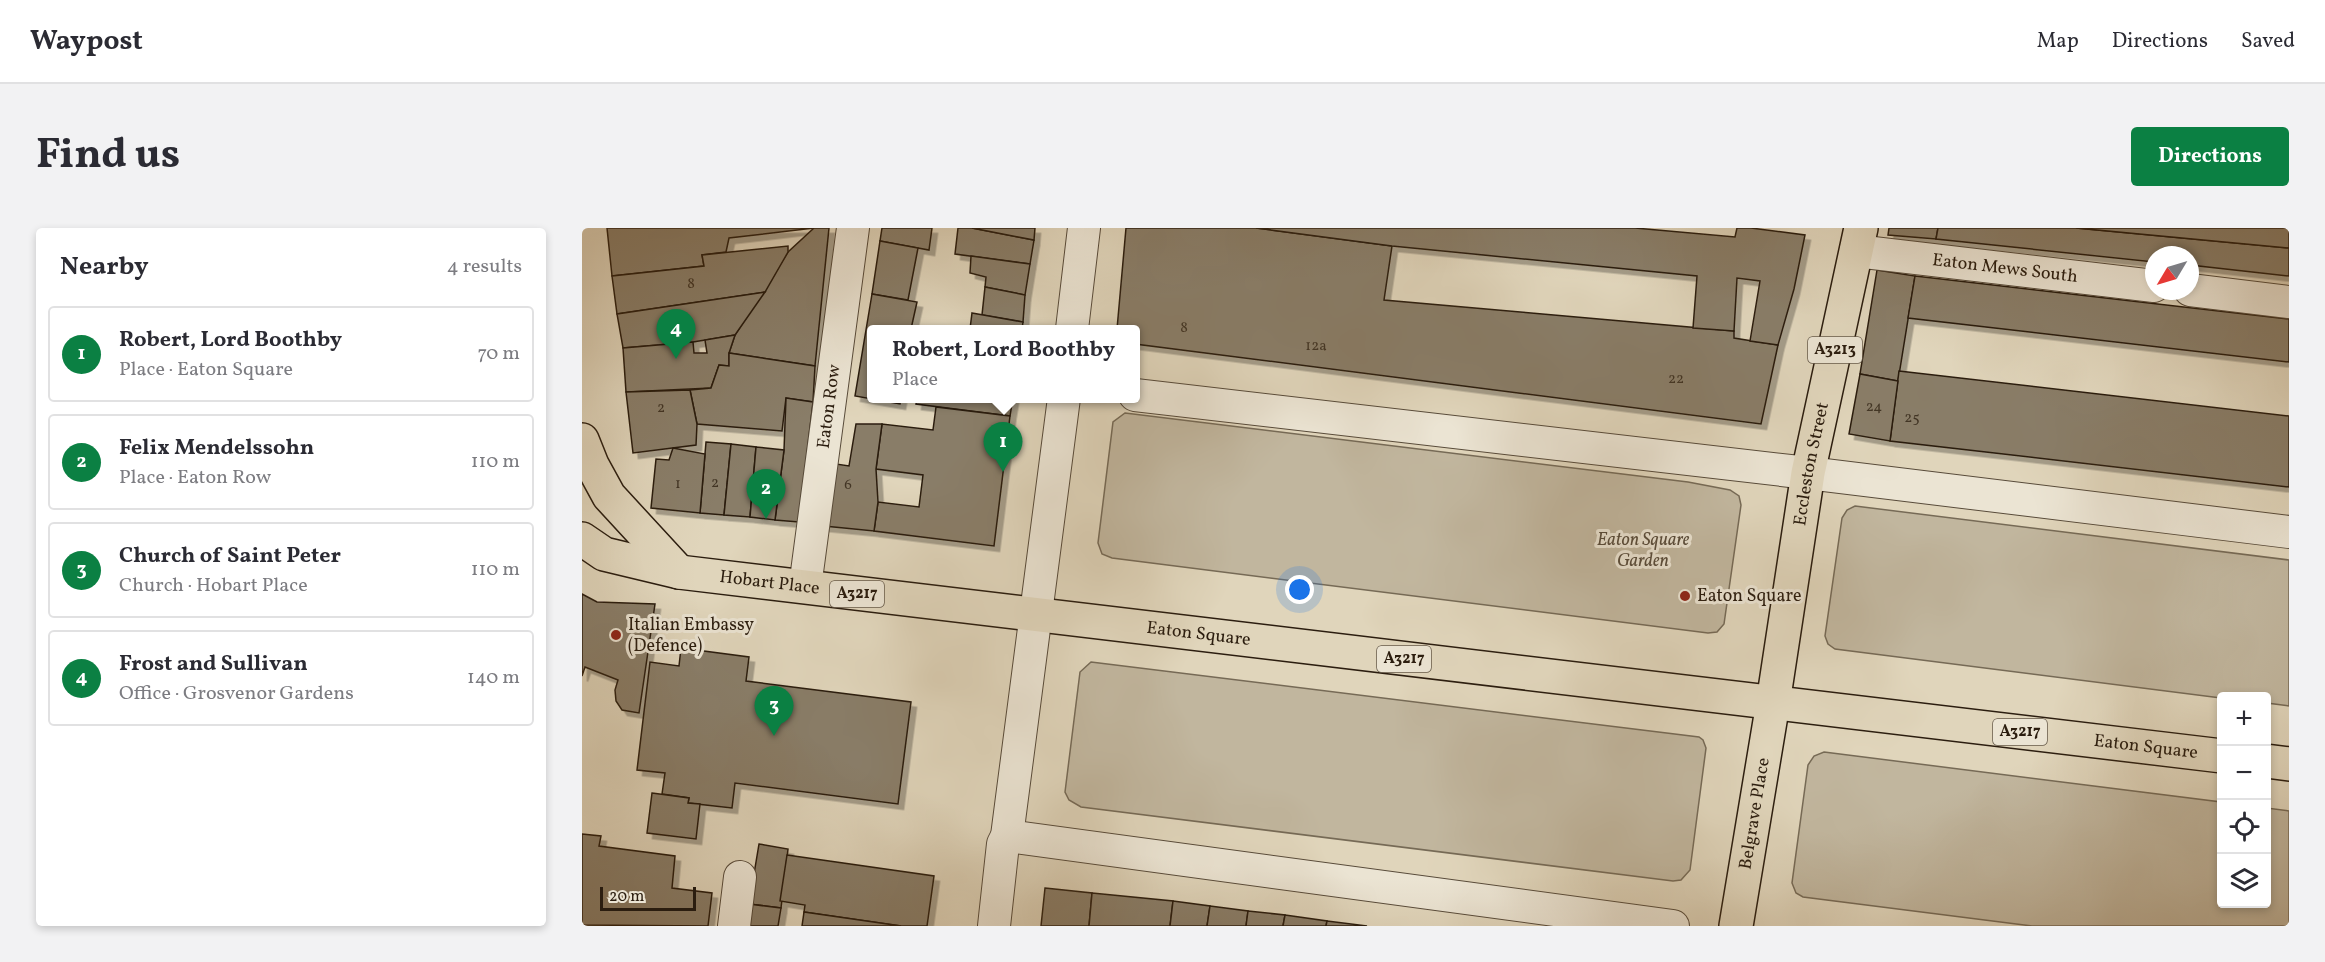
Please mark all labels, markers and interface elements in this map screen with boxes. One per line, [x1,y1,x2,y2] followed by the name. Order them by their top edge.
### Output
[30,22,143,61] text: Waypost
[2037,27,2079,56] text: Map
[2112,27,2208,56] text: Directions
[2241,27,2295,56] text: Saved
[36,127,180,186] text: Find us
[2131,127,2289,186] button: Directions
[2145,246,2199,300] north arrow
[1931,248,2079,289] street label: Eaton Mews South
[60,249,149,285] text: Nearby
[447,253,522,281] text: 4 results
[687,274,695,295] house number: 8
[656,310,695,359] pin: 4
[1180,318,1188,339] house number: 8
[119,325,342,356] text: Robert, Lord Boothby
[867,325,1140,403] popup
[892,335,1115,366] text: Robert, Lord Boothby
[1305,336,1327,357] house number: 12a
[1808,337,1862,363] road number: A3213
[77,340,86,368] text: 1
[477,340,520,368] text: 70 m
[119,356,293,384] text: Place · Eaton Square
[811,363,847,450] street label: Eaton Row
[892,366,938,394] text: Place
[1668,369,1684,390] house number: 22
[1866,397,1882,418] house number: 24
[657,398,665,419] house number: 2
[1788,400,1835,528] street label: Eccleston Street
[1904,408,1920,429] house number: 25
[984,422,1022,472] pin: 1
[119,433,314,464] text: Felix Mendelssohn
[76,448,87,476] text: 2
[471,448,520,476] text: 110 m
[119,464,271,492] text: Place · Eaton Row
[746,470,786,519] pin: 2
[711,473,719,494] house number: 2
[675,474,681,495] house number: 1
[844,475,852,496] house number: 6
[1597,528,1690,574] park label: Eaton Square Garden
[119,541,341,572] text: Church of Saint Peter
[76,556,87,584] text: 3
[471,556,520,584] text: 110 m
[718,564,821,601] street label: Hobart Place
[119,572,308,600] text: Church · Hobart Place
[1285,575,1314,604] your location
[830,581,884,607] road number: A3217
[1697,584,1802,609] place label: Eaton Square
[1678,589,1692,603] marker: Eaton Square
[628,613,754,659] place label: Italian Embassy (Defence)
[1145,615,1252,653] street label: Eaton Square
[609,628,623,642] marker: Italian Embassy (Defence)
[1377,646,1431,672] road number: A3217
[119,649,308,680] text: Frost and Sullivan
[75,664,88,692] text: 4
[467,664,520,692] text: 140 m
[119,680,354,708] text: Office · Grosvenor Gardens
[754,686,794,736] pin: 3
[2217,692,2271,908] map controls
[2217,692,2271,746] button: +
[1993,719,2047,745] road number: A3217
[2092,728,2199,766] street label: Eaton Square
[2217,746,2271,800] button: −
[1733,756,1776,871] street label: Belgrave Place
[2217,800,2271,854] button: locate
[2217,854,2271,908] button: layers
[600,884,696,912] scale bar
[609,886,644,908] text: 20 m

